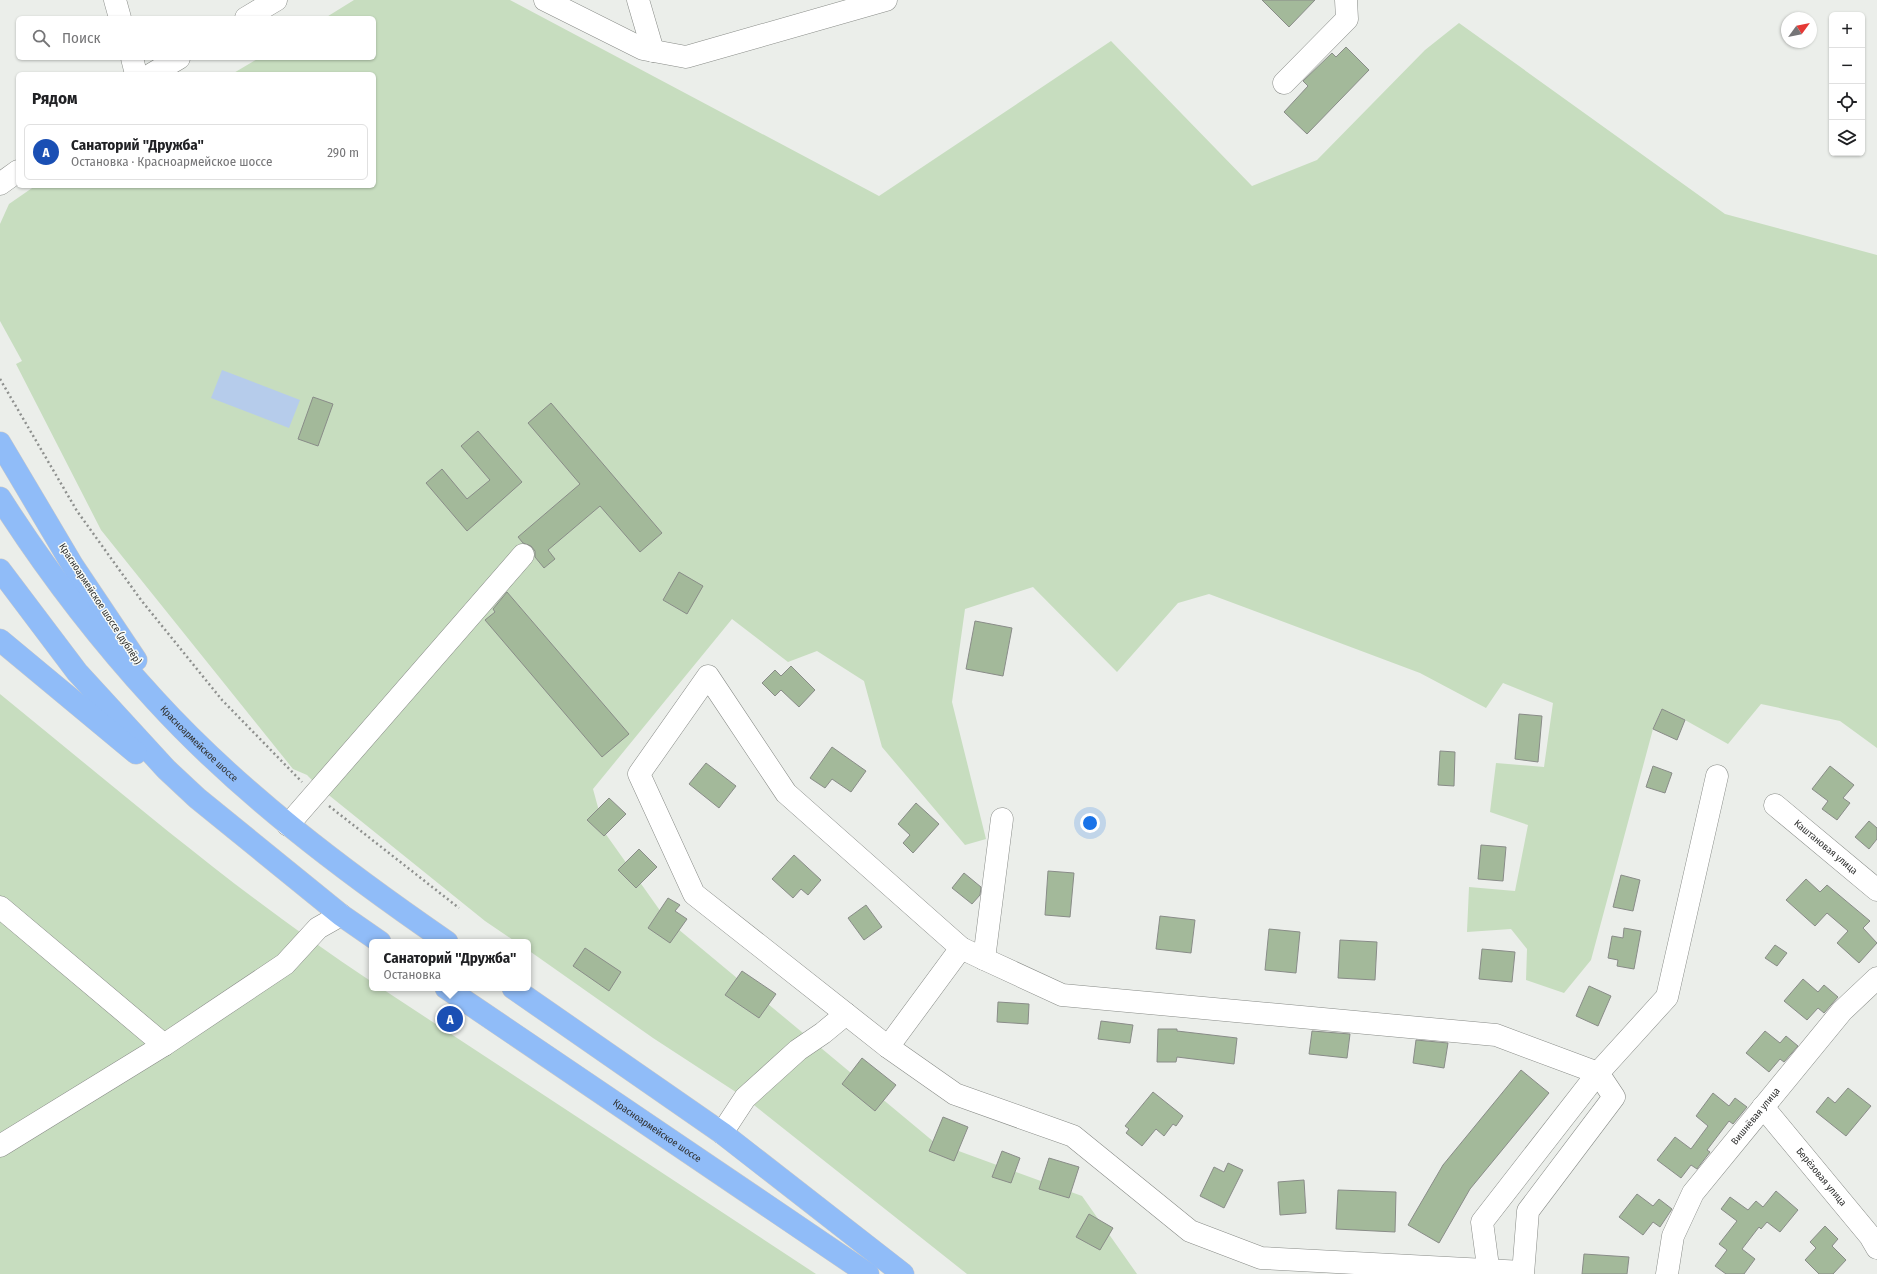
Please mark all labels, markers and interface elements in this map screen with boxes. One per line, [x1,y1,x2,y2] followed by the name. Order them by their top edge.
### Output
[1781,12,1817,48] north arrow
[1829,12,1865,156] map controls
[1829,12,1865,48] button: +
[16,16,376,60] search box
[30,27,52,49] icon: search
[62,29,100,47] text: Поиск
[1829,48,1865,84] button: −
[1829,84,1865,120] button: locate
[32,88,77,109] text: Рядом
[1829,120,1865,156] button: layers
[71,136,204,154] text: Санаторий "Дружба"
[42,145,50,160] text: A
[327,145,359,160] text: 290 m
[71,154,272,169] text: Остановка · Красноармейское шоссе
[56,541,145,667] street label: Красноармейское шоссе (дублёр)
[157,703,240,784] street label: Красноармейское шоссе
[1080,813,1100,833] your location
[1792,817,1860,877] street label: Каштановая улица
[369,939,531,991] popup
[384,949,516,967] text: Санаторий "Дружба"
[384,967,441,982] text: Остановка
[437,1004,463,1034] pin: A
[1729,1085,1783,1147] street label: Вишнёвая улица
[611,1097,704,1165] street label: Красноармейское шоссе
[1793,1145,1849,1209] street label: Берёзовая улица

